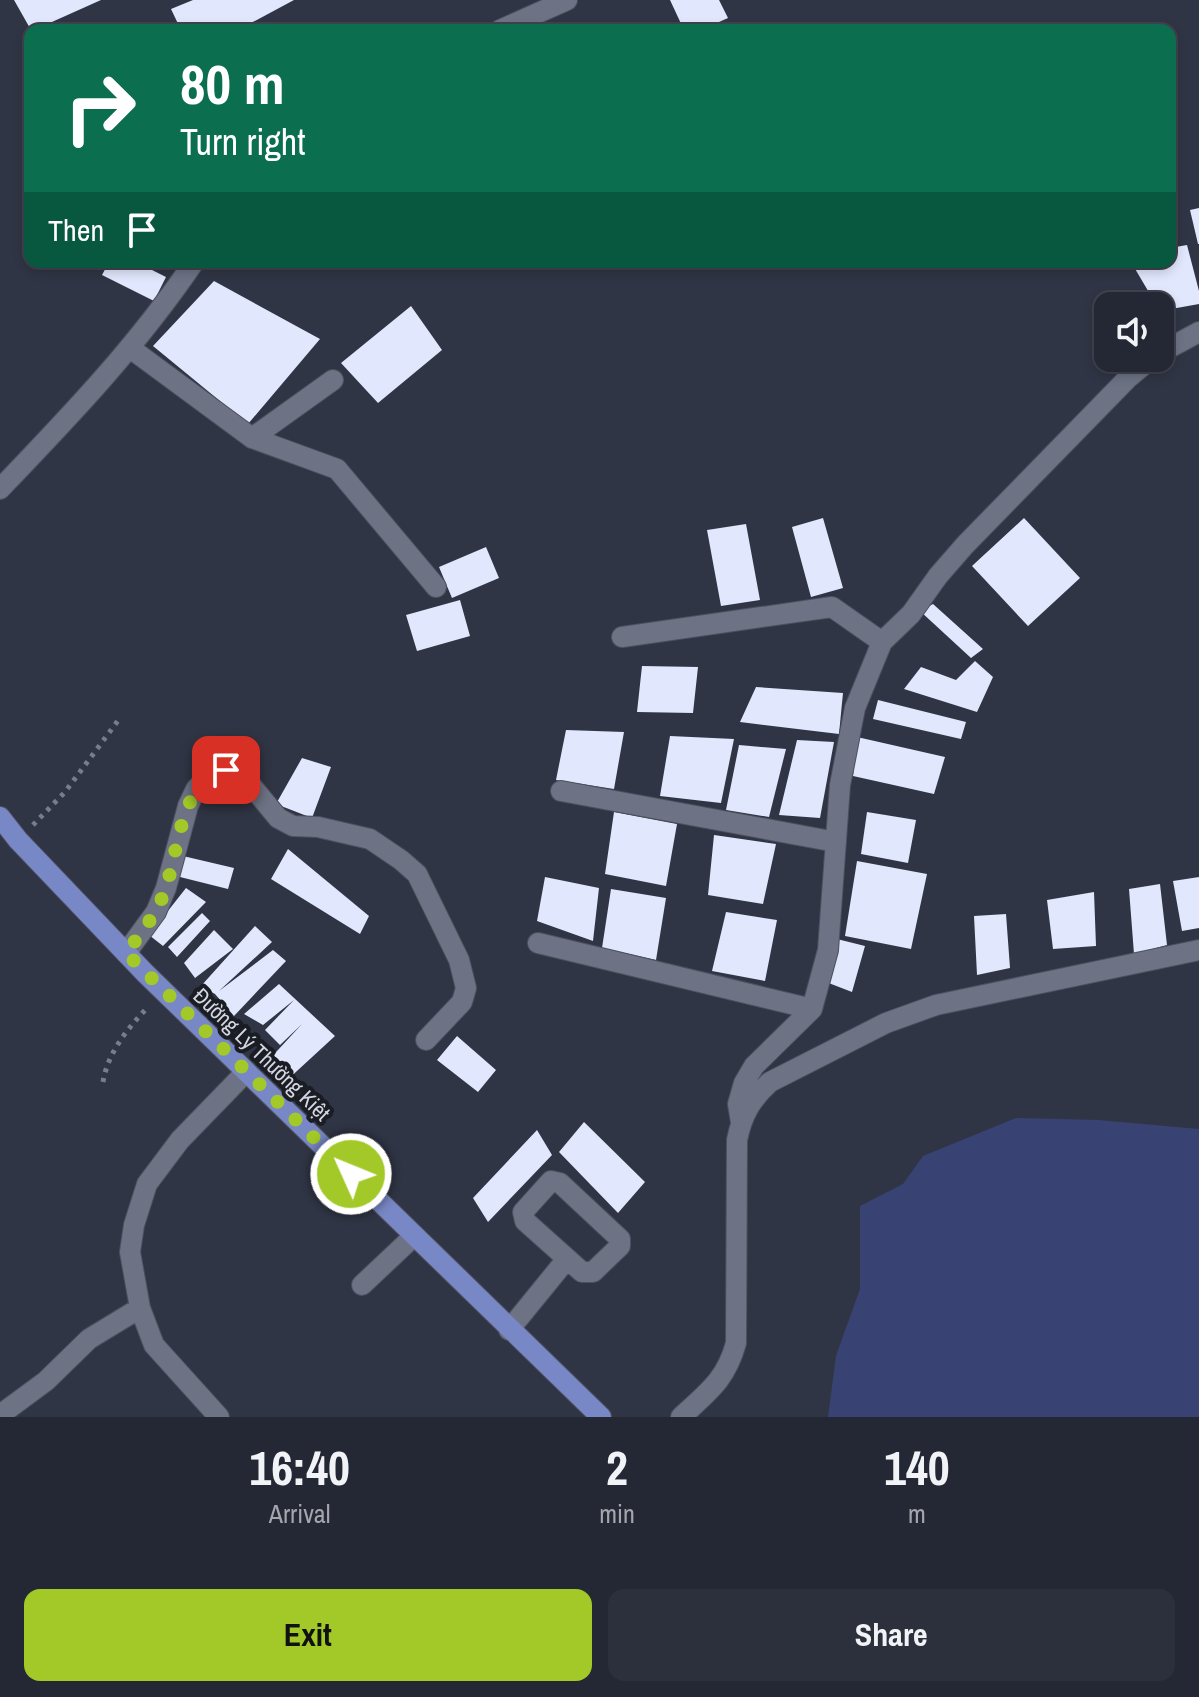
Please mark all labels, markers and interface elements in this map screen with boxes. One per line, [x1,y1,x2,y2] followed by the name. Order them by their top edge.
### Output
[180,46,285,121] text: 80 m
[48,56,152,160] icon: right
[180,118,305,166] text: Turn right
[120,208,164,252] icon: arrive
[48,210,104,250] text: Then
[1094,292,1174,372] map controls
[1094,292,1174,372] button: sound
[192,736,260,804] pin
[204,748,248,792] icon: arrive
[187,981,337,1127] street label: Đường Lý Thường Kiệt
[309,1132,393,1216] position arrow
[249,1435,350,1500] text: 16:40
[606,1435,628,1500] text: 2
[884,1435,950,1500] text: 140
[269,1496,330,1531] text: Arrival
[599,1496,635,1531] text: min
[908,1496,926,1531] text: m
[24,1589,592,1681] button: Exit
[608,1589,1175,1681] button: Share

